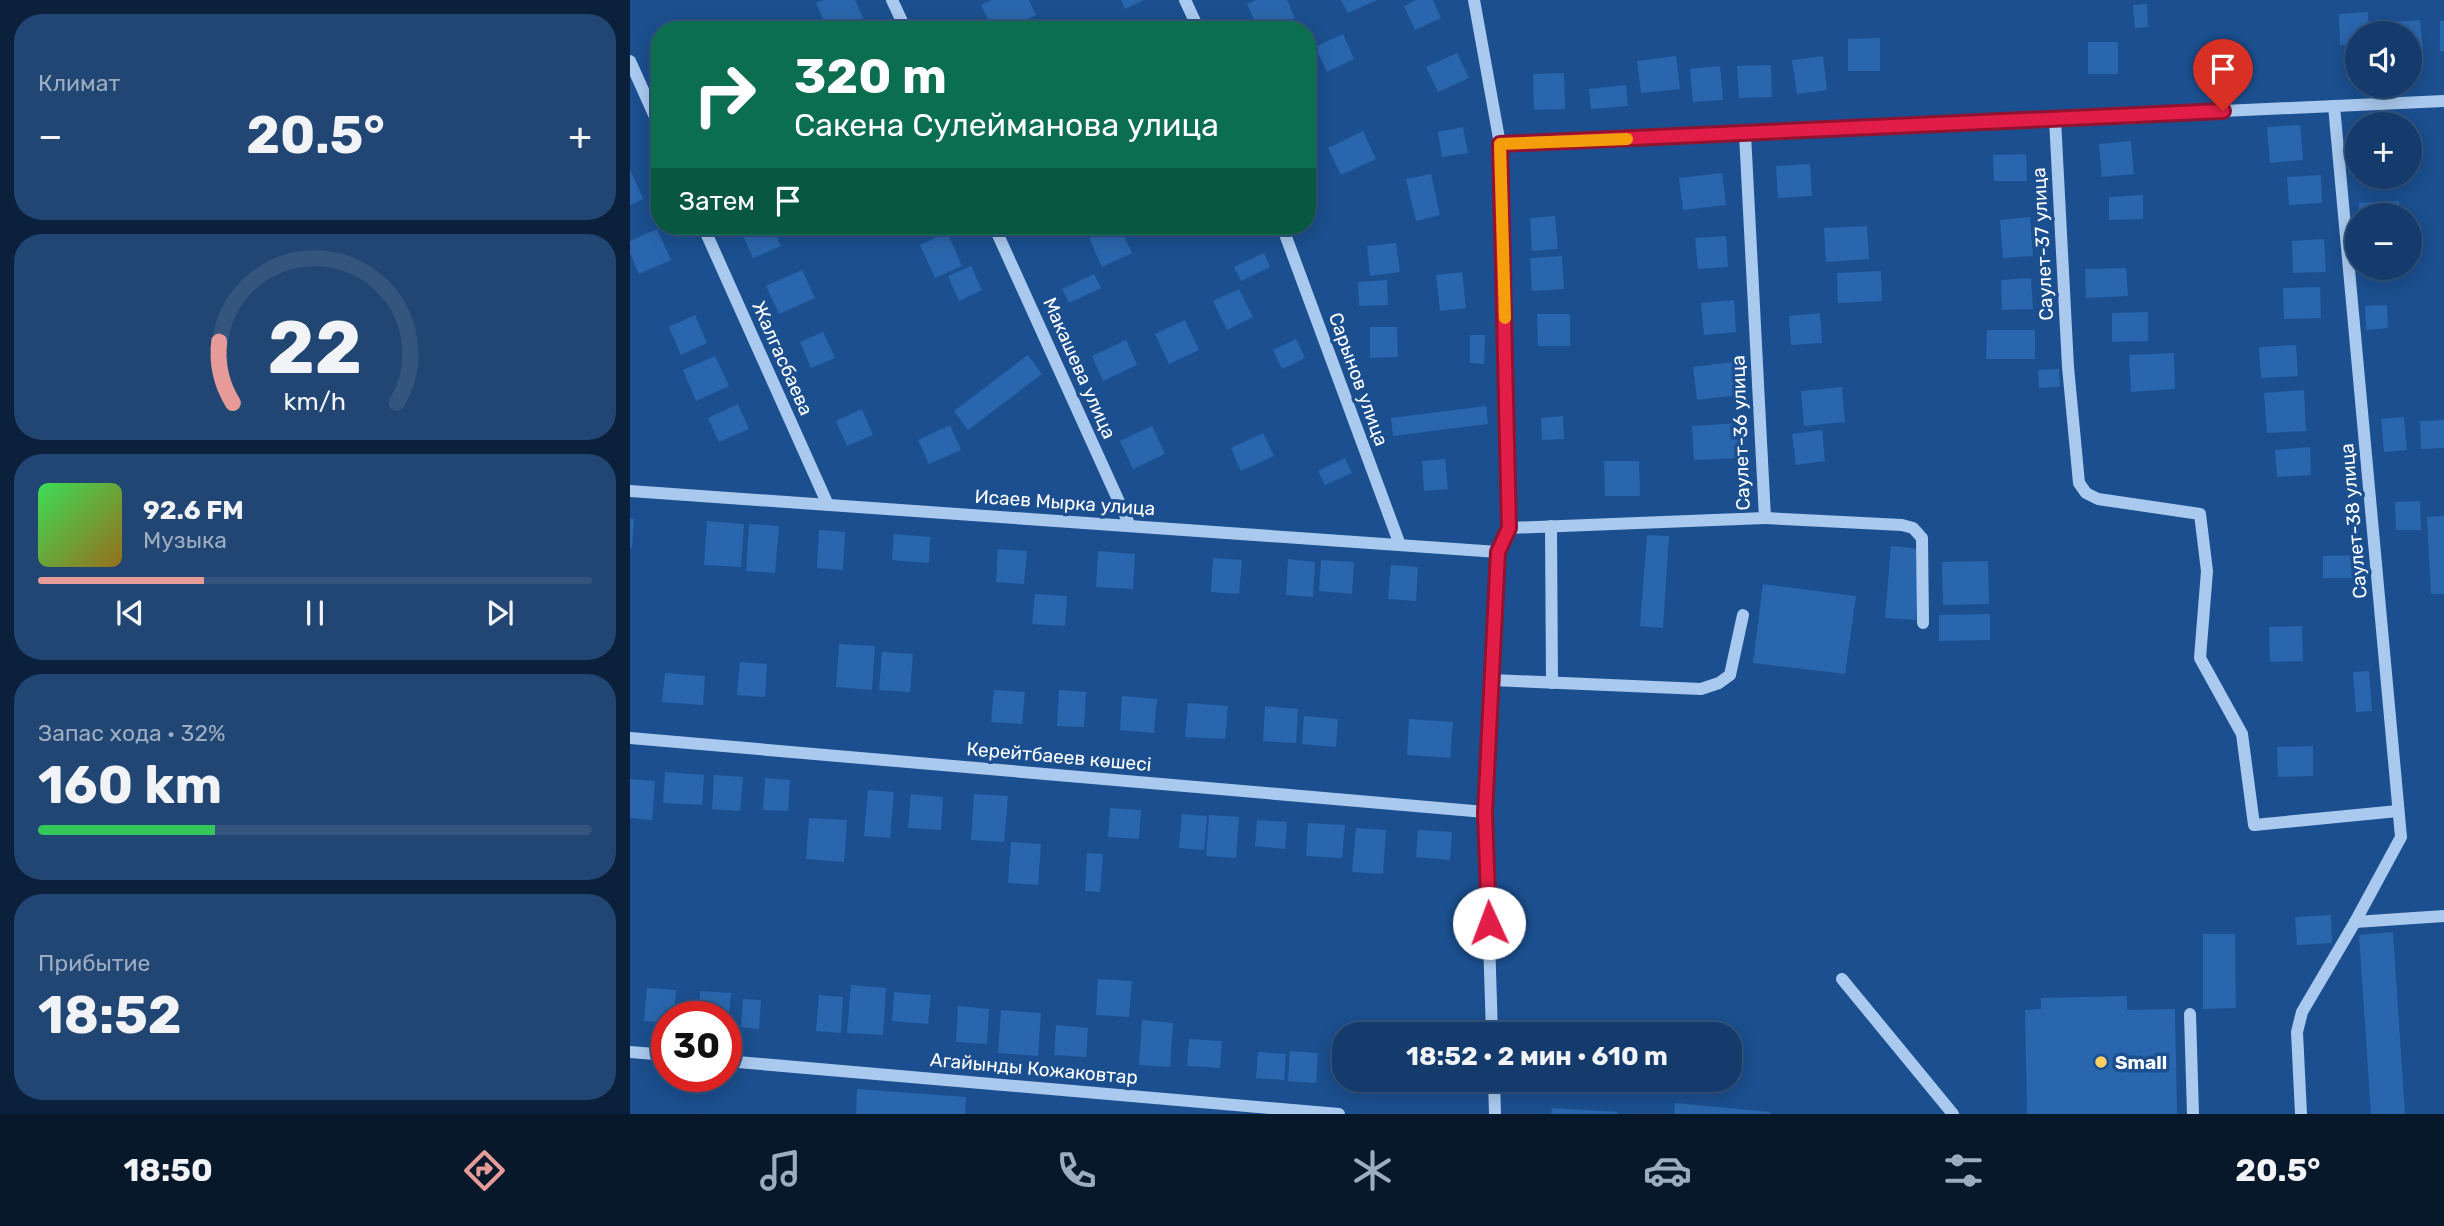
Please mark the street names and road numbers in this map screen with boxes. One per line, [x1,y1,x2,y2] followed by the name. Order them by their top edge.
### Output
[2027,167,2058,321] street label: Саулет-37 улица
[1038,294,1121,442] street label: Макашева улица
[747,297,818,419] street label: Жалгасбаева
[1324,309,1393,449] street label: Сарынов улица
[1726,355,1755,511] street label: Саулет-36 улица
[2335,442,2372,600] street label: Саулет-38 улица
[974,485,1156,520] street label: Исаев Мырка улица
[966,737,1152,776] street label: Керейтбаеев көшесі
[929,1048,1139,1089] street label: Агайынды Кожаковтар

